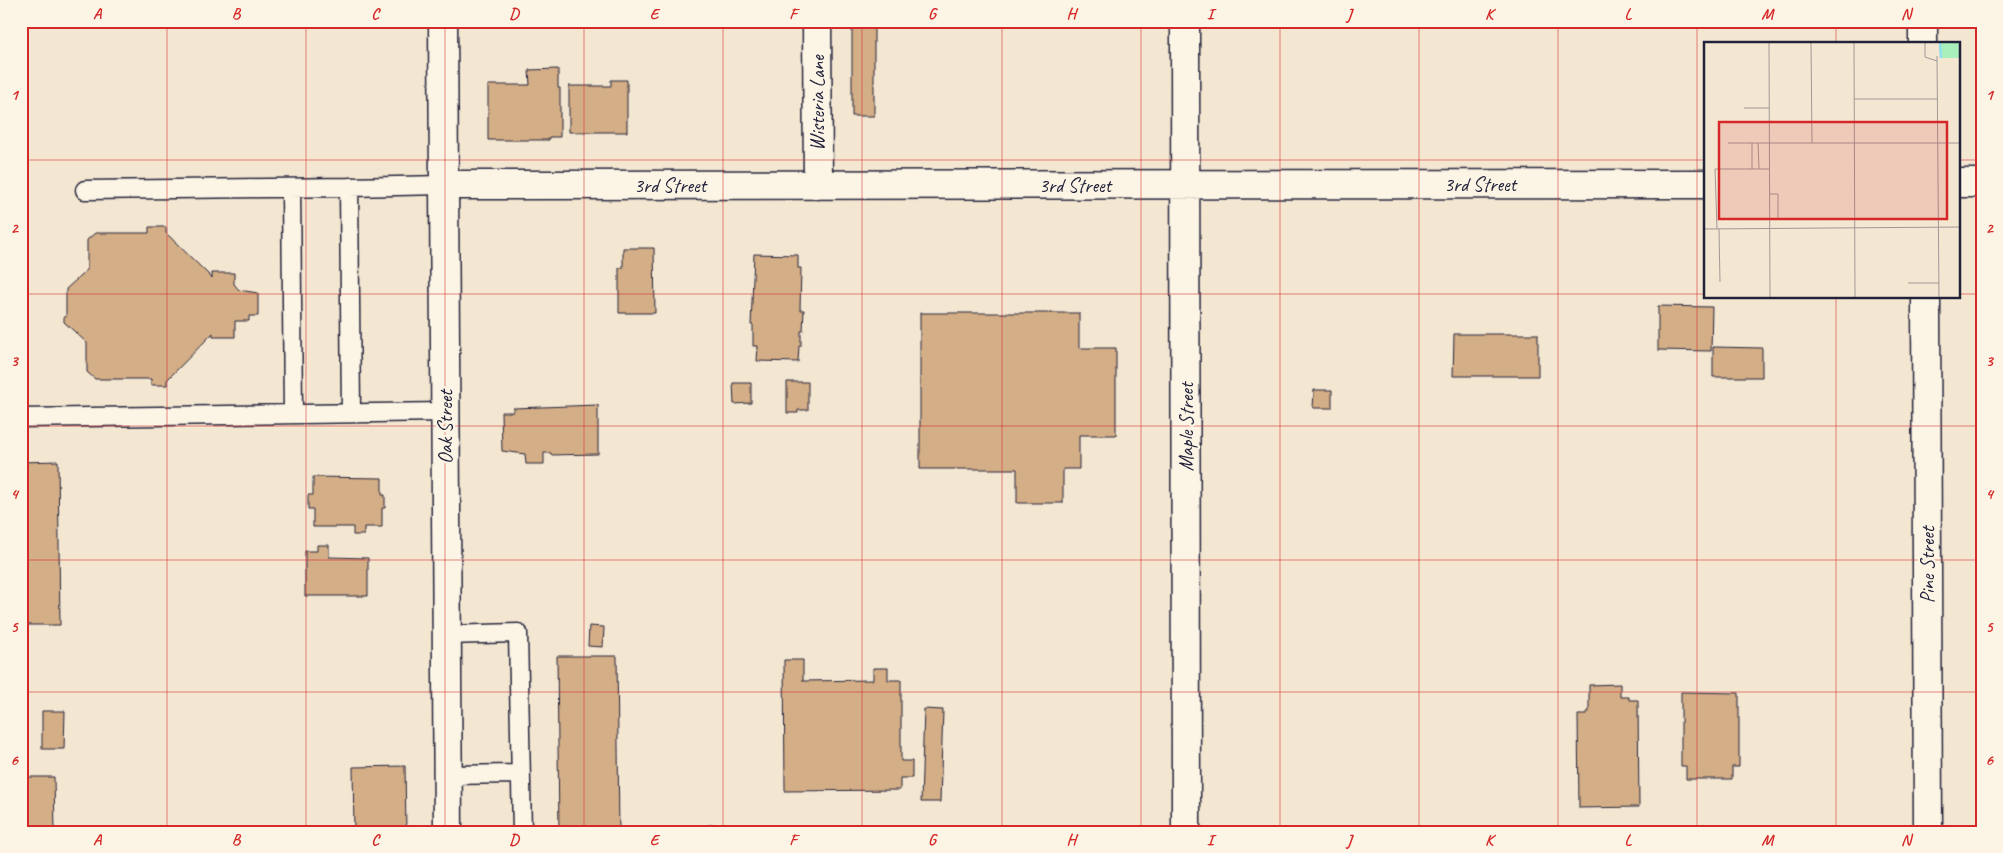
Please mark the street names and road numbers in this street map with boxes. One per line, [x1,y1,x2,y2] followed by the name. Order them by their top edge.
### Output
[805,54,830,151] street label: Wisteria Lane
[1444,172,1518,197] street label: 3rd Street
[634,173,708,198] street label: 3rd Street
[1039,173,1113,198] street label: 3rd Street
[1174,380,1199,471] street label: Maple Street
[433,388,458,464] street label: Oak Street
[1915,524,1940,603] street label: Pine Street

